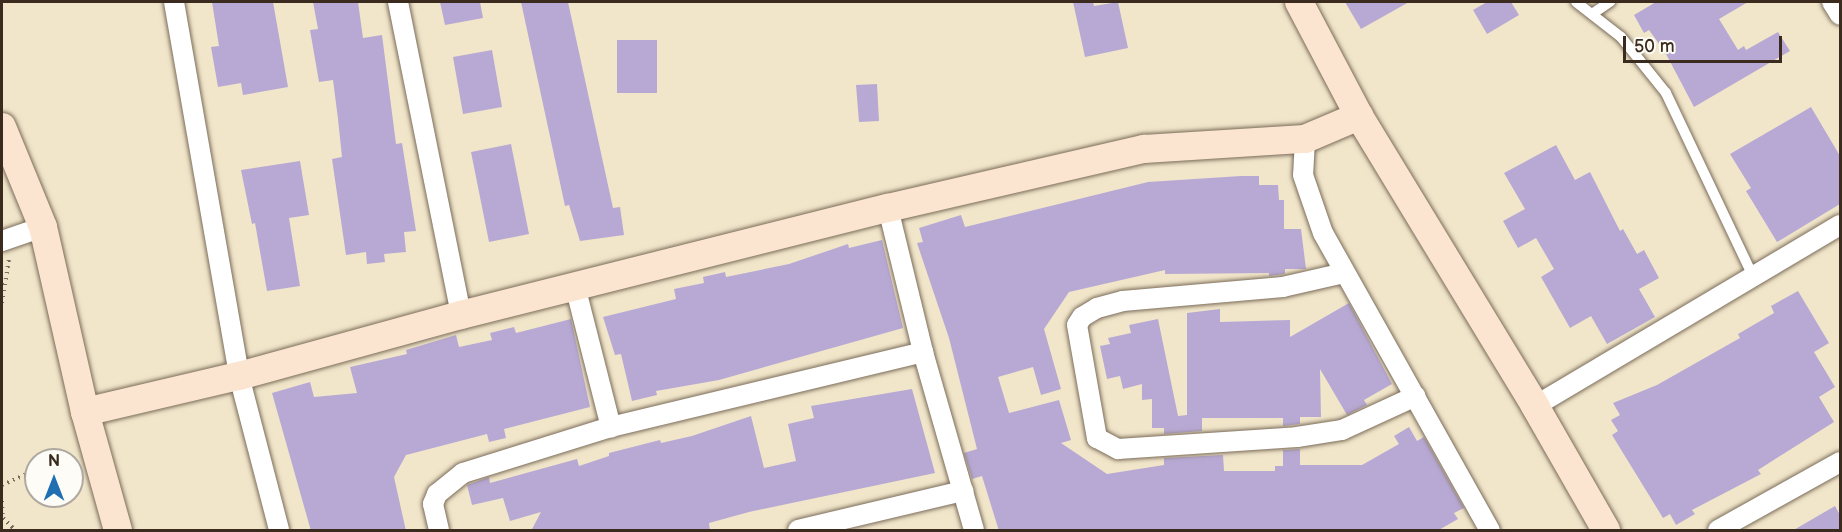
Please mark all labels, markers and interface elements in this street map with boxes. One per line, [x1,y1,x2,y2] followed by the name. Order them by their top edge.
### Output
[1626,24,1785,62] scale bar
[1634,36,1675,57] text: 50 m
[24,448,84,508] north arrow
[48,452,60,471] text: N

